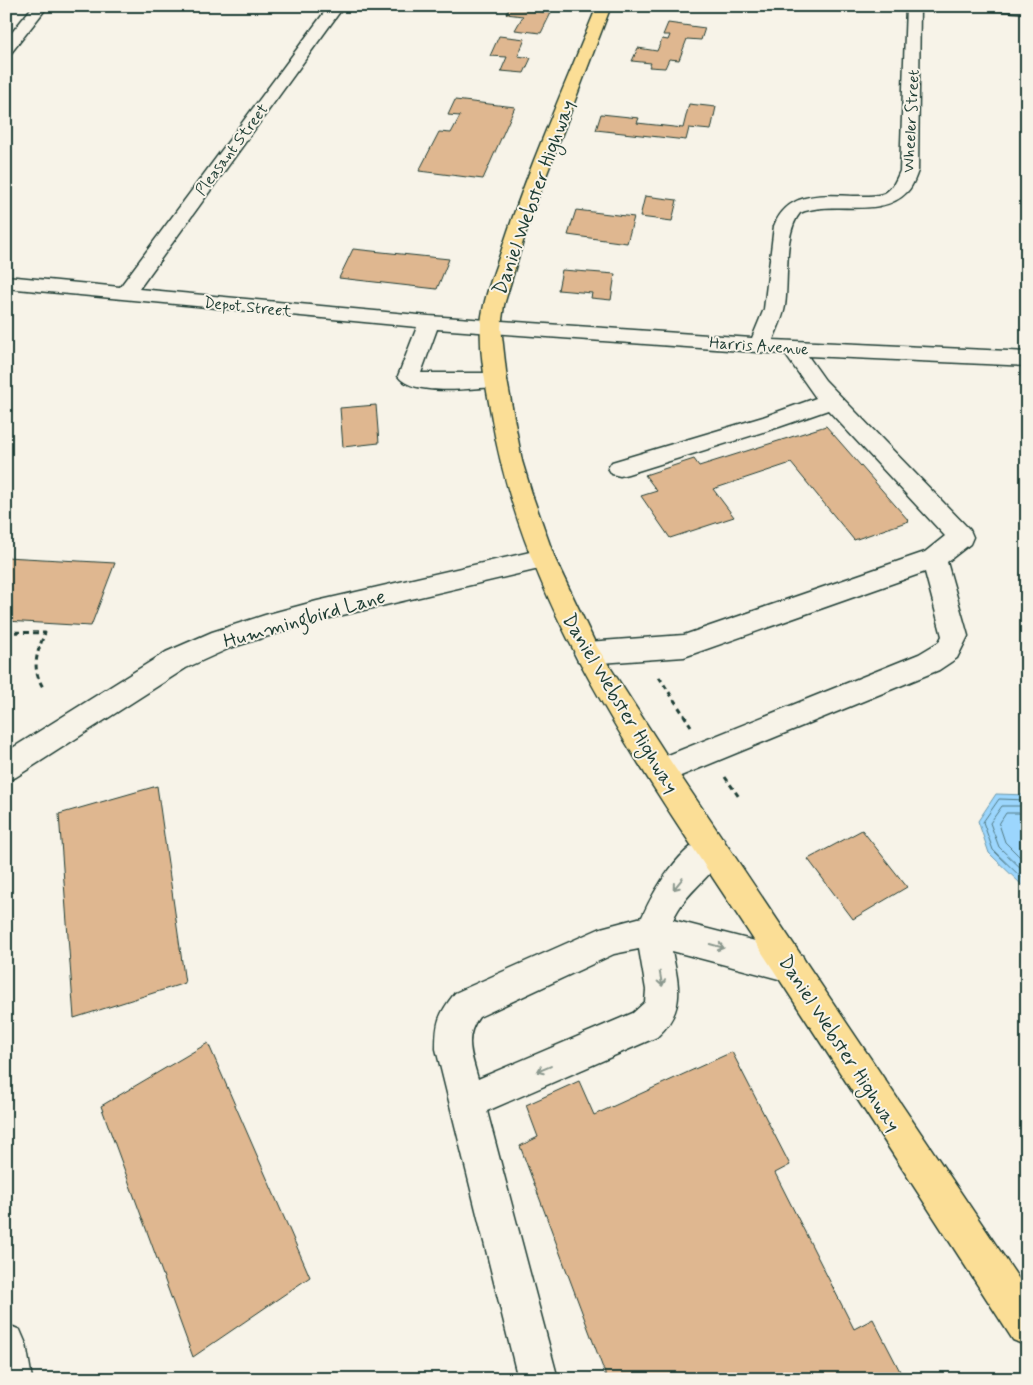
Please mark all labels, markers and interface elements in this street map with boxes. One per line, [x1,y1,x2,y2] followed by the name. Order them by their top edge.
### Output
[898,69,925,173] street label: Wheeler Street
[487,96,583,299] street label: Daniel Webster Highway
[191,99,274,200] street label: Pleasant Street
[203,292,293,323] street label: Depot Street
[708,333,810,360] street label: Harris Avenue
[220,583,389,657] street label: Hummingbird Lane
[554,609,684,799] street label: Daniel Webster Highway
[673,877,684,890] one-way arrow
[708,942,724,951] one-way arrow
[771,950,906,1138] street label: Daniel Webster Highway
[657,971,666,987] one-way arrow
[537,1065,552,1075] one-way arrow

